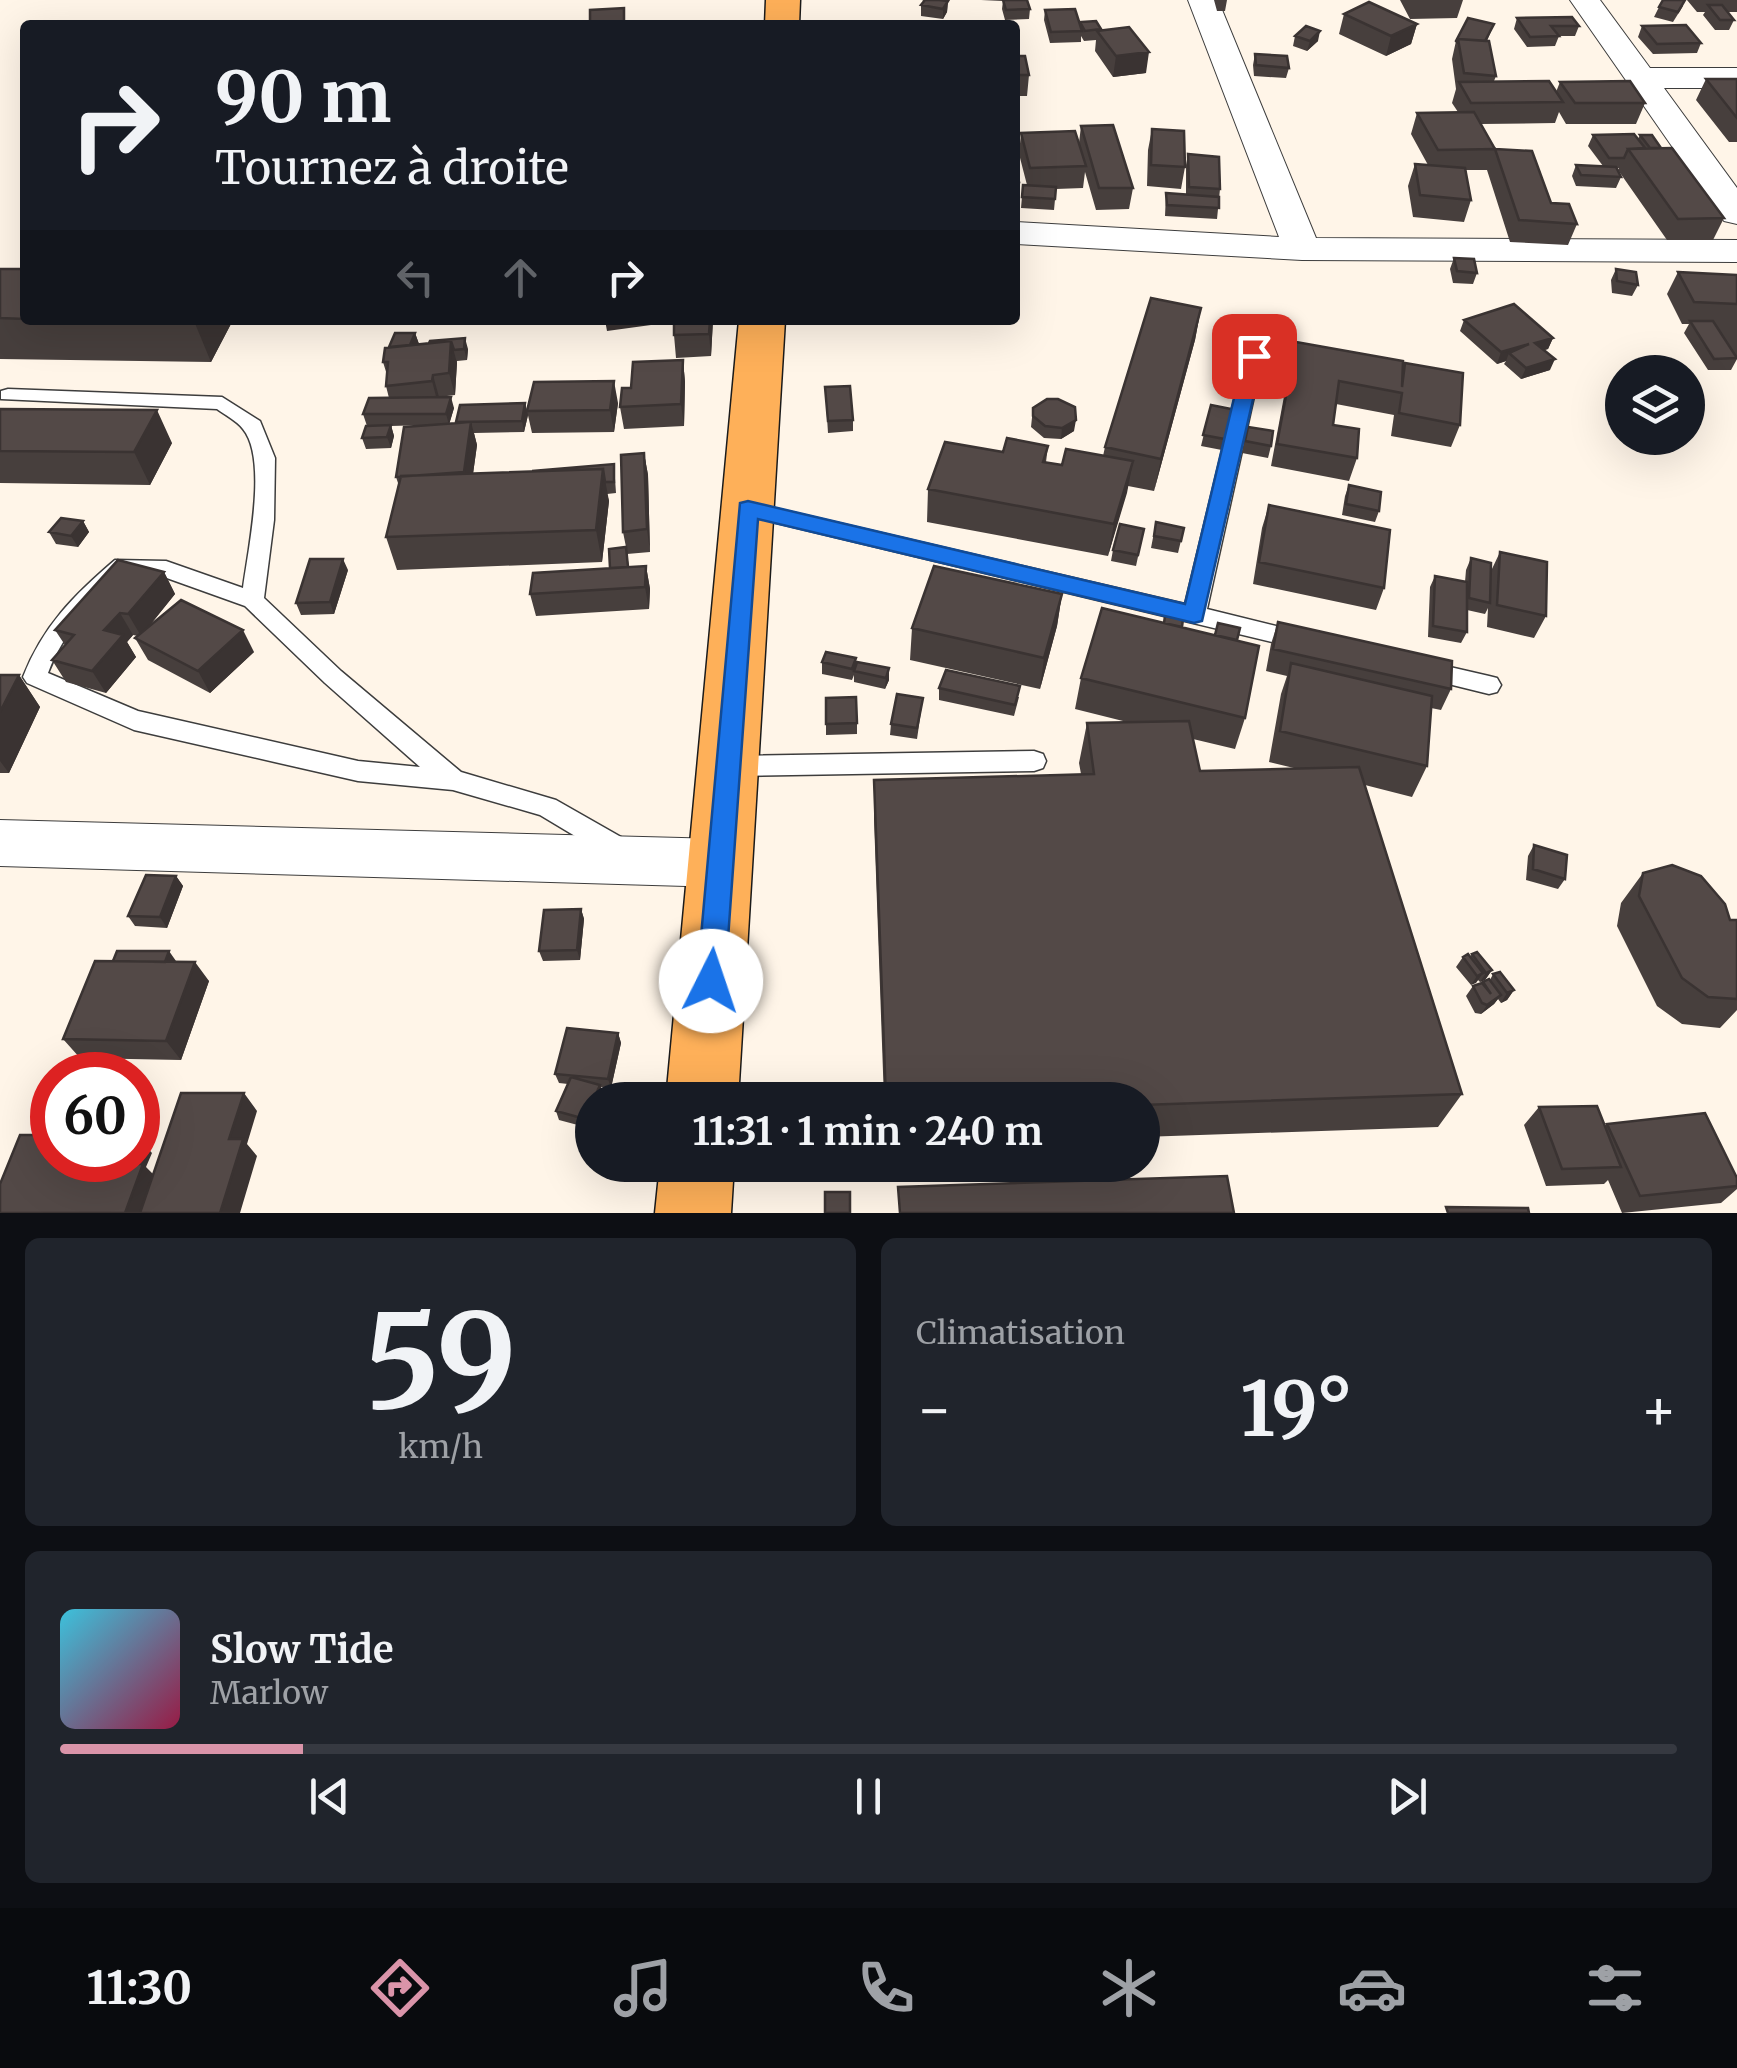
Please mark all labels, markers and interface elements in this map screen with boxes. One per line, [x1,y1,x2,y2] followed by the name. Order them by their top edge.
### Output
[215,53,392,141] text: 90 m
[50,60,180,190] icon: right
[215,140,569,196] text: Tournez à droite
[388,250,443,305] icon: left
[493,250,548,305] icon: ahead
[598,250,653,305] icon: right
[1212,314,1297,399] pin
[1227,329,1282,384] icon: arrive
[1605,355,1705,455] map controls
[1605,355,1705,455] button: layers
[659,929,763,1033] position arrow
[30,1052,160,1182] speed limit sign: 60
[692,1108,1043,1155] text: 11:31 · 1 min · 240 m
[364,1280,517,1443] text: 59
[916,1313,1125,1353] text: Climatisation
[1240,1362,1353,1456] text: 19°
[916,1375,953,1444] text: −
[1640,1375,1677,1444] text: +
[398,1427,483,1467] text: km/h
[210,1626,394,1673] text: Slow Tide
[210,1673,328,1713] text: Marlow
[302,1769,357,1824] icon: previous
[841,1769,896,1824] icon: pause
[1380,1769,1435,1824] icon: next
[365,1953,435,2023] icon: directions
[608,1953,678,2023] icon: music
[851,1953,921,2023] icon: phone
[1094,1953,1164,2023] icon: climate
[1337,1953,1407,2023] icon: car
[1580,1953,1650,2023] icon: filters
[87,1960,192,2016] text: 11:30

